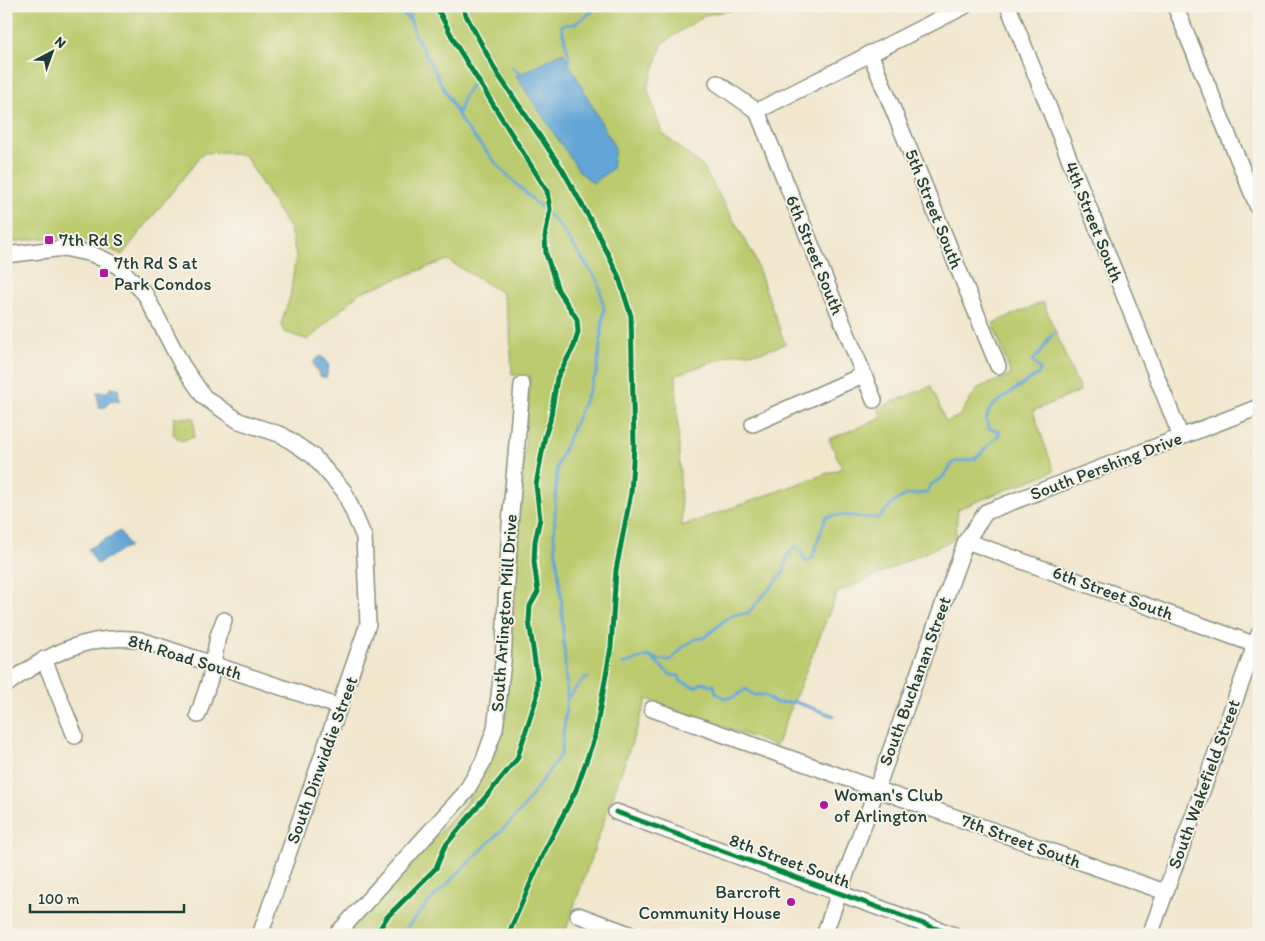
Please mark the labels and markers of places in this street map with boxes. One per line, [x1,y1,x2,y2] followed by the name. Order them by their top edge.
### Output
[59,229,123,251] place label: 7th Rd S
[43,234,55,246] marker: 7th Rd S
[114,252,211,295] place label: 7th Rd S at Park Condos
[98,267,110,279] marker: 7th Rd S at Park Condos
[834,784,943,827] place label: Woman's Club of Arlington
[818,799,830,811] marker: Woman's Club of Arlington
[638,881,781,924] place label: Barcroft Community House
[785,896,797,908] marker: Barcroft Community House

